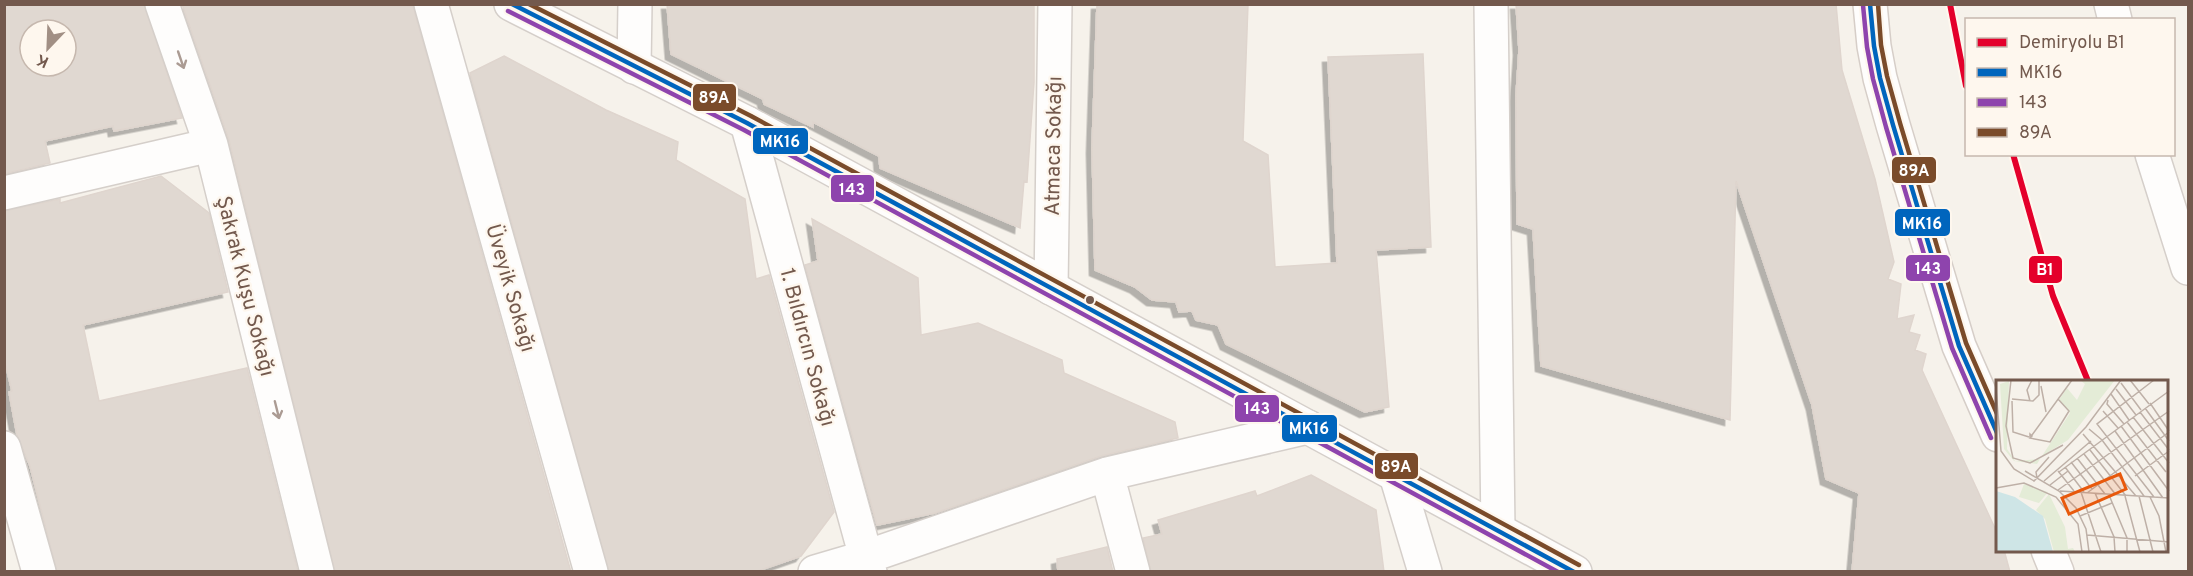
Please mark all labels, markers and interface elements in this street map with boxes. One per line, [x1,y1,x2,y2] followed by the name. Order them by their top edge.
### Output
[18,18,78,78] north arrow
[1965,18,2175,156] legend
[2019,32,2125,55] text: Demiryolu B1
[34,49,52,71] text: K
[177,50,188,69] one-way arrow
[2019,62,2063,85] text: MK16
[1040,76,1069,216] street label: Atmaca Sokağı
[692,83,737,112] line badge: 89A
[699,89,729,109] text: 89A
[2019,92,2047,115] text: 143
[2019,122,2052,145] text: 89A
[752,127,809,155] line badge: MK16
[760,133,800,153] text: MK16
[1891,156,1937,184] line badge: 89A
[1899,162,1929,182] text: 89A
[830,174,875,203] line badge: 143
[839,181,865,201] text: 143
[209,193,280,379] street label: Şakrak Kuşu Sokağı
[1894,208,1951,237] line badge: MK16
[1902,215,1942,235] text: MK16
[478,221,541,355] street label: Üveyik Sokağı
[1905,254,1951,282] line badge: 143
[2028,255,2063,284] line badge: B1
[1915,260,1941,280] text: 143
[2036,261,2054,281] text: B1
[772,265,841,430] street label: 1. Bıldırcın Sokağı
[1084,294,1096,306] unlabelled marker
[1996,380,2169,552] inset map
[1234,394,1280,423] line badge: 143
[271,400,283,419] one-way arrow
[1244,400,1270,420] text: 143
[1281,414,1338,443] line badge: MK16
[1289,420,1329,440] text: MK16
[1374,452,1419,480] line badge: 89A
[1381,458,1411,478] text: 89A

